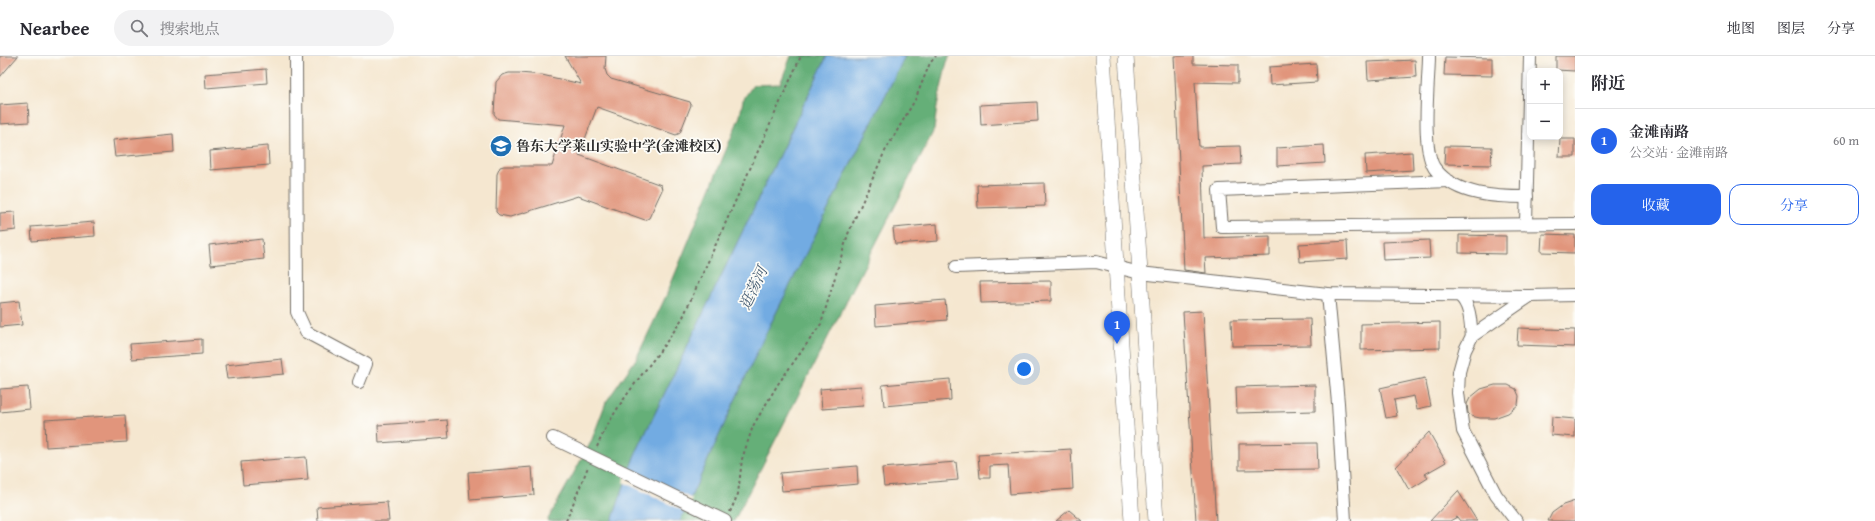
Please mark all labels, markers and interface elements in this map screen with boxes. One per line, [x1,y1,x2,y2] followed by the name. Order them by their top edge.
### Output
[114,10,394,46] search box
[20,14,90,42] text: Nearbee
[128,17,150,39] icon: search
[160,18,220,39] text: 搜索地点
[1727,18,1755,38] text: 地图
[1777,18,1805,38] text: 图层
[1827,18,1855,38] text: 分享
[1527,68,1563,140] map controls
[1527,68,1563,104] button: +
[1591,70,1625,95] text: 附近
[1527,104,1563,140] button: −
[1629,121,1689,142] text: 金滩南路
[1601,131,1607,150] text: 1
[1833,131,1859,150] text: 60 m
[488,133,514,159] school or university icon: 鲁东大学莱山实验中学(金滩校区)
[516,136,722,156] place label: 鲁东大学莱山实验中学(金滩校区)
[1629,143,1728,162] text: 公交站 · 金滩南路
[1591,184,1721,225] button: 收藏
[1729,184,1859,225] button: 分享
[734,260,773,313] water label: 逛荡河
[1104,311,1130,344] pin: 1
[1014,359,1034,379] your location

